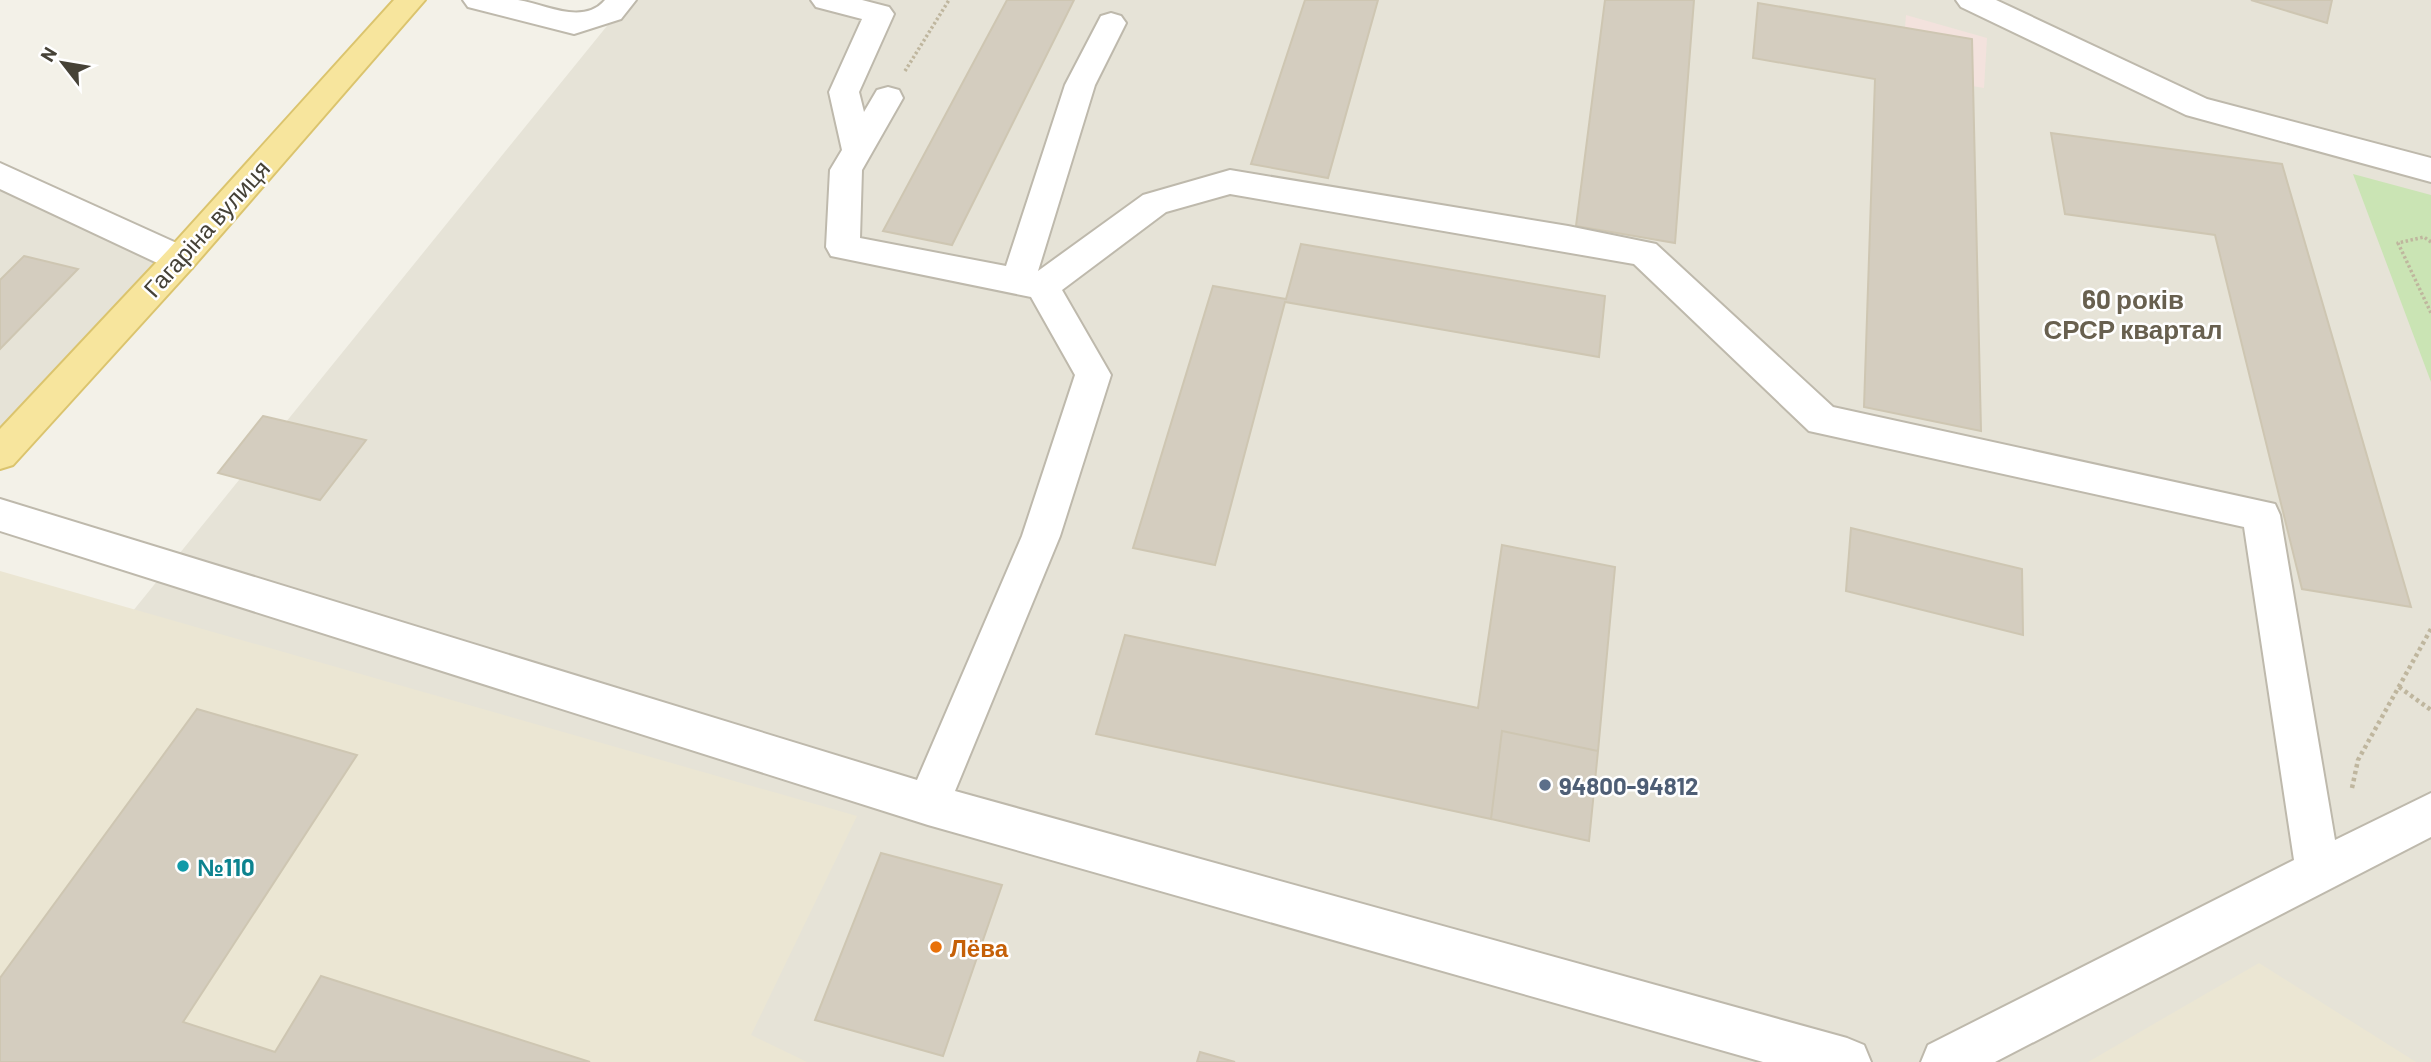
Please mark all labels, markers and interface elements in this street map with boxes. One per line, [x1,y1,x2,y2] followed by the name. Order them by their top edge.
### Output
[28,28,98,98] north arrow
[35,43,61,65] text: N
[137,153,275,303] street label: Гагаріна вулиця
[2043,283,2223,344] district label: 60 років СРСР квартал
[1559,771,1698,800] place label: 94800-94812
[1537,777,1553,793] marker: 94800-94812
[197,852,255,881] place label: №110
[175,858,191,874] marker: №110
[950,933,1009,962] place label: Лёва
[928,939,944,955] marker: Лёва

